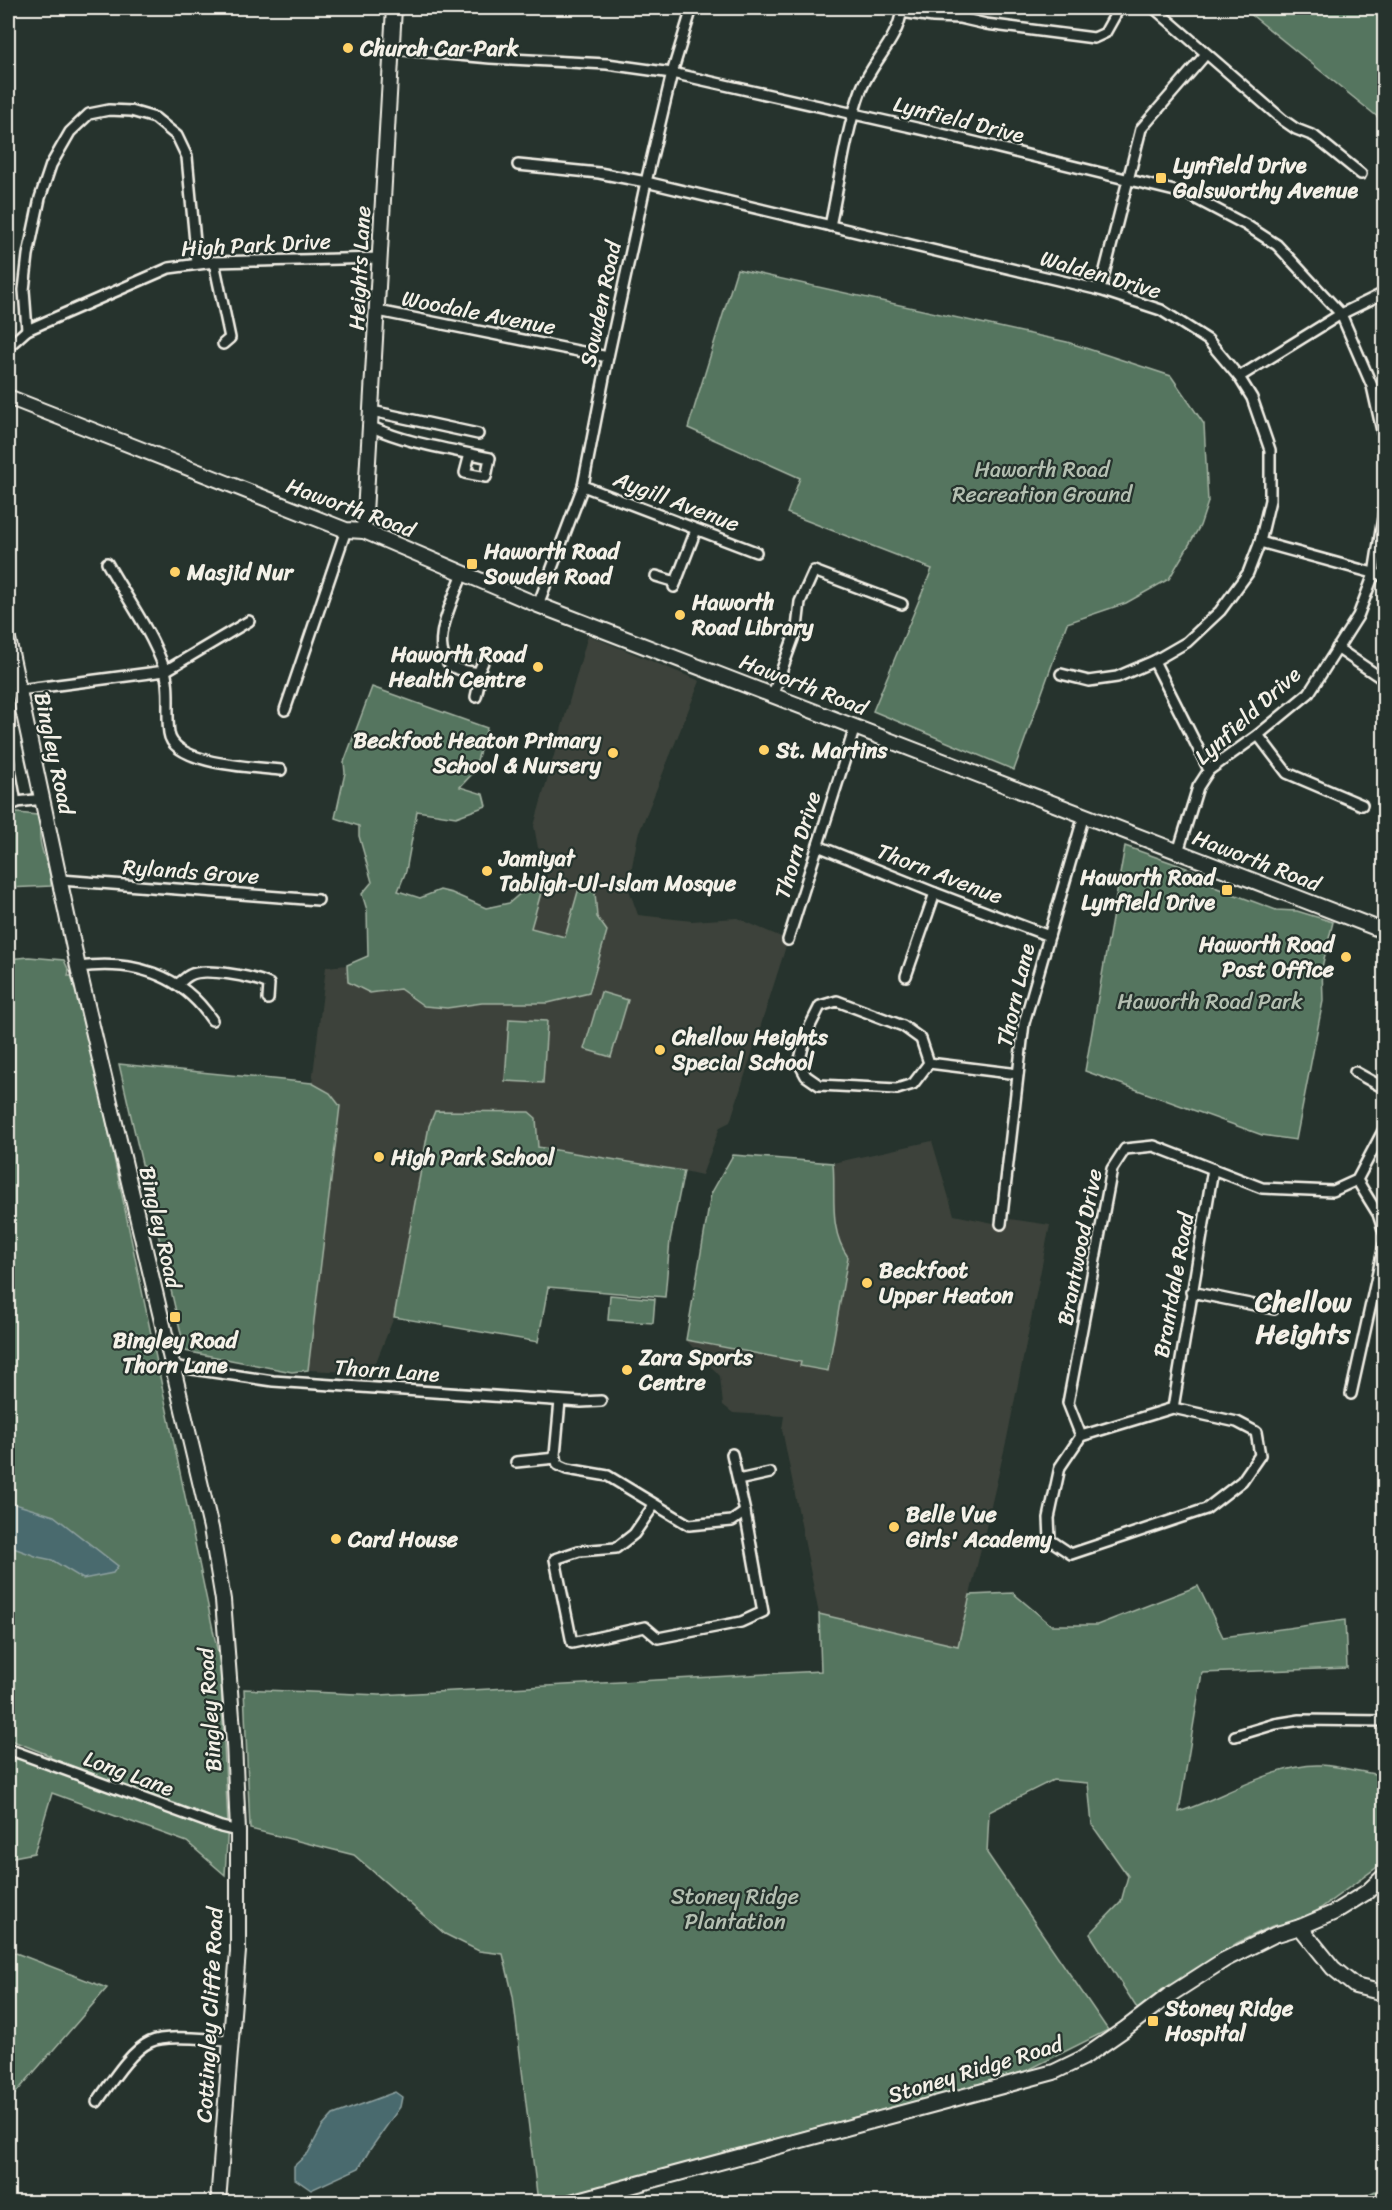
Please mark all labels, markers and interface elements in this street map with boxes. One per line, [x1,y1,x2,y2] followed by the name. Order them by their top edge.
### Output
[359,29,520,68] place label: Church Car Park
[341,41,355,55] marker: Church Car Park
[889,84,1029,155] street label: Lynfield Drive
[1172,146,1359,210] place label: Lynfield Drive Galsworthy Avenue
[1154,171,1168,185] marker: Lynfield Drive Galsworthy Avenue
[337,205,382,331] street label: Heights Lane
[180,221,332,268] street label: High Park Drive
[568,236,633,371] street label: Sowden Road
[1036,239,1166,310] street label: Walden Drive
[399,278,559,347] street label: Woodale Avenue
[952,450,1133,514] park label: Haworth Road Recreation Ground
[607,459,746,543] street label: Aygill Avenue
[281,466,422,549] street label: Haworth Road
[483,532,621,596] place label: Haworth Road Sowden Road
[186,553,295,592] place label: Masjid Nur
[465,557,479,571] marker: Haworth Road Sowden Road
[168,565,182,579] marker: Masjid Nur
[691,583,814,647] place label: Haworth Road Library
[673,608,687,622] marker: Haworth Road Library
[388,635,528,699] place label: Haworth Road Health Centre
[734,642,875,727] street label: Haworth Road
[1185,656,1310,775] street label: Lynfield Drive
[531,660,545,674] marker: Haworth Road Health Centre
[22,688,87,819] street label: Bingley Road
[353,721,602,785] place label: Beckfoot Heaton Primary School & Nursery
[775,731,888,770] place label: St. Martins
[757,743,771,757] marker: St. Martins
[606,746,620,760] marker: Beckfoot Heaton Primary School & Nursery
[763,786,832,904] street label: Thorn Drive
[1187,818,1328,903] street label: Haworth Road
[871,832,1009,915] street label: Thorn Avenue
[497,839,737,903] place label: Jamiyat Tabligh-Ul-Islam Mosque
[121,847,261,896] street label: Rylands Grove
[1079,858,1217,922] place label: Haworth Road Lynfield Drive
[480,864,494,878] marker: Jamiyat Tabligh-Ul-Islam Mosque
[1220,883,1234,897] marker: Haworth Road Lynfield Drive
[1198,925,1336,989] place label: Haworth Road Post Office
[985,939,1046,1051] street label: Thorn Lane
[1339,950,1353,964] marker: Haworth Road Post Office
[1117,982,1303,1021] park label: Haworth Road Park
[671,1018,829,1082] place label: Chellow Heights Special School
[653,1043,667,1057] marker: Chellow Heights Special School
[390,1138,556,1177] place label: High Park School
[372,1150,386,1164] marker: High Park School
[128,1162,194,1294] street label: Bingley Road
[1045,1165,1114,1329] street label: Brantwood Drive
[1142,1208,1206,1361] street label: Brantdale Road
[879,1251,1014,1315] place label: Beckfoot Upper Heaton
[860,1276,874,1290] marker: Beckfoot Upper Heaton
[1254,1277,1352,1358] district label: Chellow Heights
[168,1310,182,1324] marker: Bingley Road Thorn Lane
[113,1321,240,1385] place label: Bingley Road Thorn Lane
[638,1338,754,1402] place label: Zara Sports Centre
[333,1347,441,1394] street label: Thorn Lane
[620,1363,634,1377] marker: Zara Sports Centre
[905,1495,1052,1559] place label: Belle Vue Girls' Academy
[347,1520,459,1559] place label: Card House
[887,1520,901,1534] marker: Belle Vue Girls' Academy
[329,1532,343,1546] marker: Card House
[186,1645,233,1773] street label: Bingley Road
[78,1739,180,1808] street label: Long Lane
[671,1877,799,1941] park label: Stoney Ridge Plantation
[184,1905,235,2124] street label: Cottingley Cliffe Road
[1164,1989,1294,2053] place label: Stoney Ridge Hospital
[1146,2014,1160,2028] marker: Stoney Ridge Hospital
[883,2024,1069,2115] street label: Stoney Ridge Road

